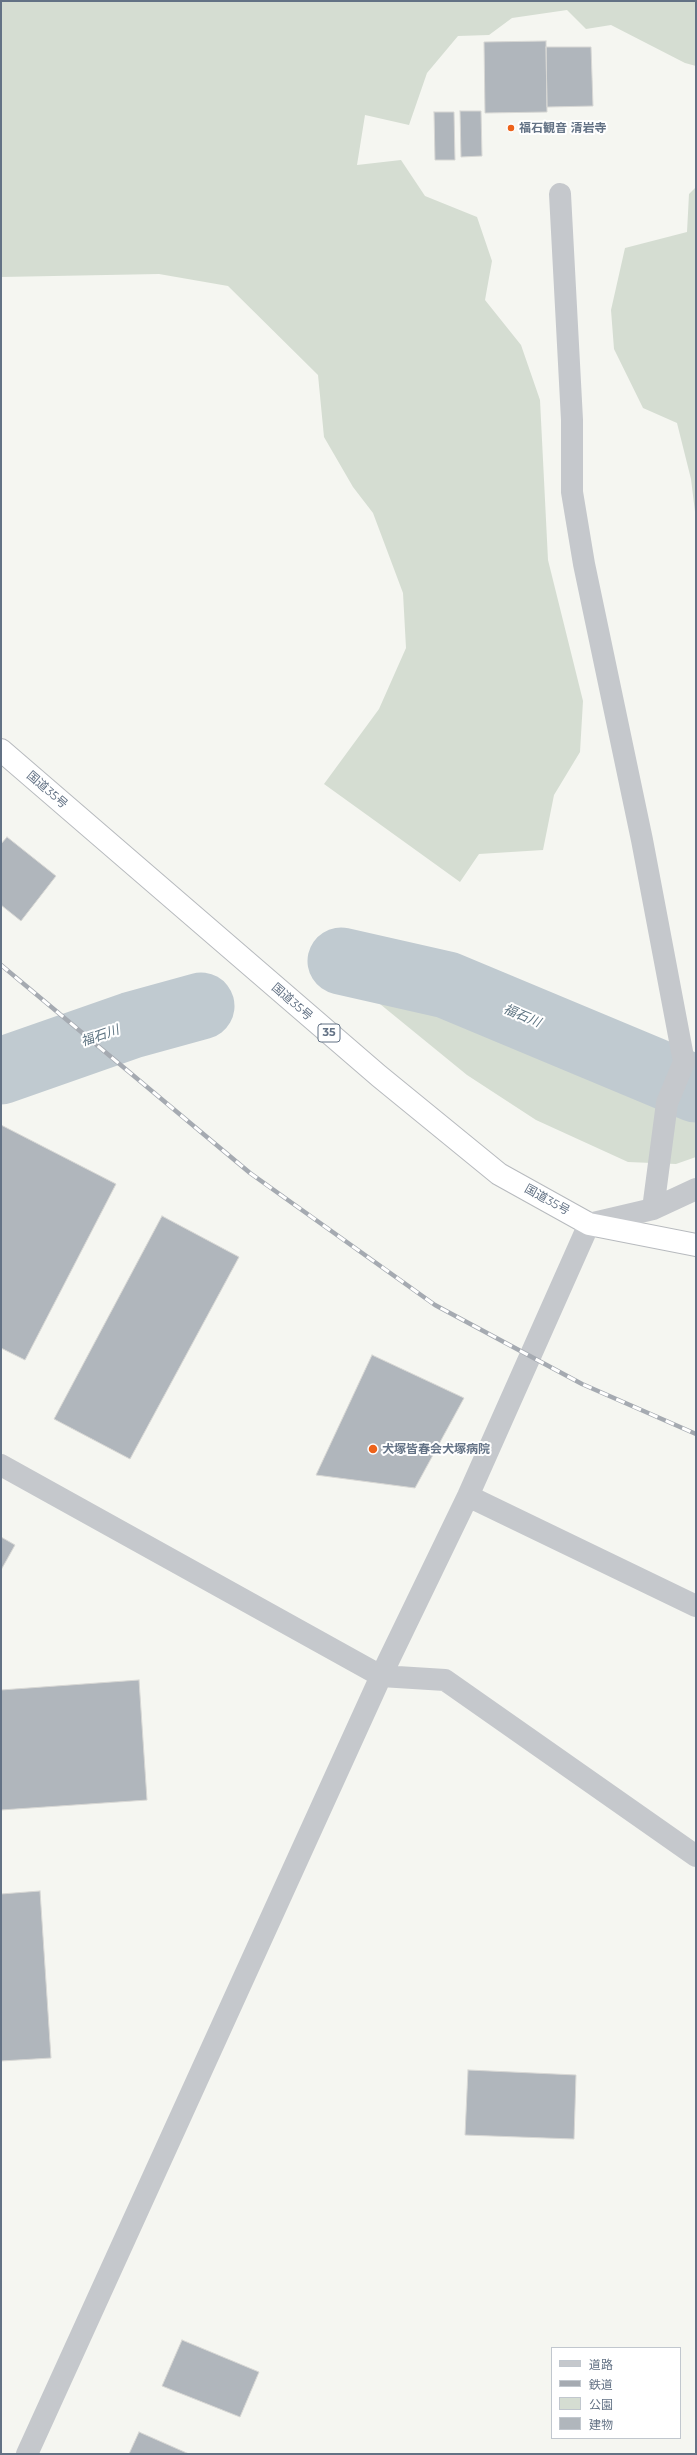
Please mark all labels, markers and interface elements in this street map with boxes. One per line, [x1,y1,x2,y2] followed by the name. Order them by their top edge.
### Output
[519,121,606,135] place label: 福石観音 清岩寺
[506,123,516,133] marker: 福石観音 清岩寺
[24,768,70,812] street label: 国道35号
[269,980,315,1024] street label: 国道35号
[501,1001,543,1031] water label: 福石川
[79,1022,121,1050] water label: 福石川
[318,1024,340,1042] road number: 35
[522,1182,572,1218] street label: 国道35号
[382,1442,490,1456] place label: 犬塚皆春会犬塚病院
[367,1443,379,1455] marker: 犬塚皆春会犬塚病院
[551,2347,681,2439] legend
[589,2357,613,2372] text: 道路
[589,2377,613,2392] text: 鉄道
[589,2397,613,2412] text: 公園
[589,2417,613,2432] text: 建物

